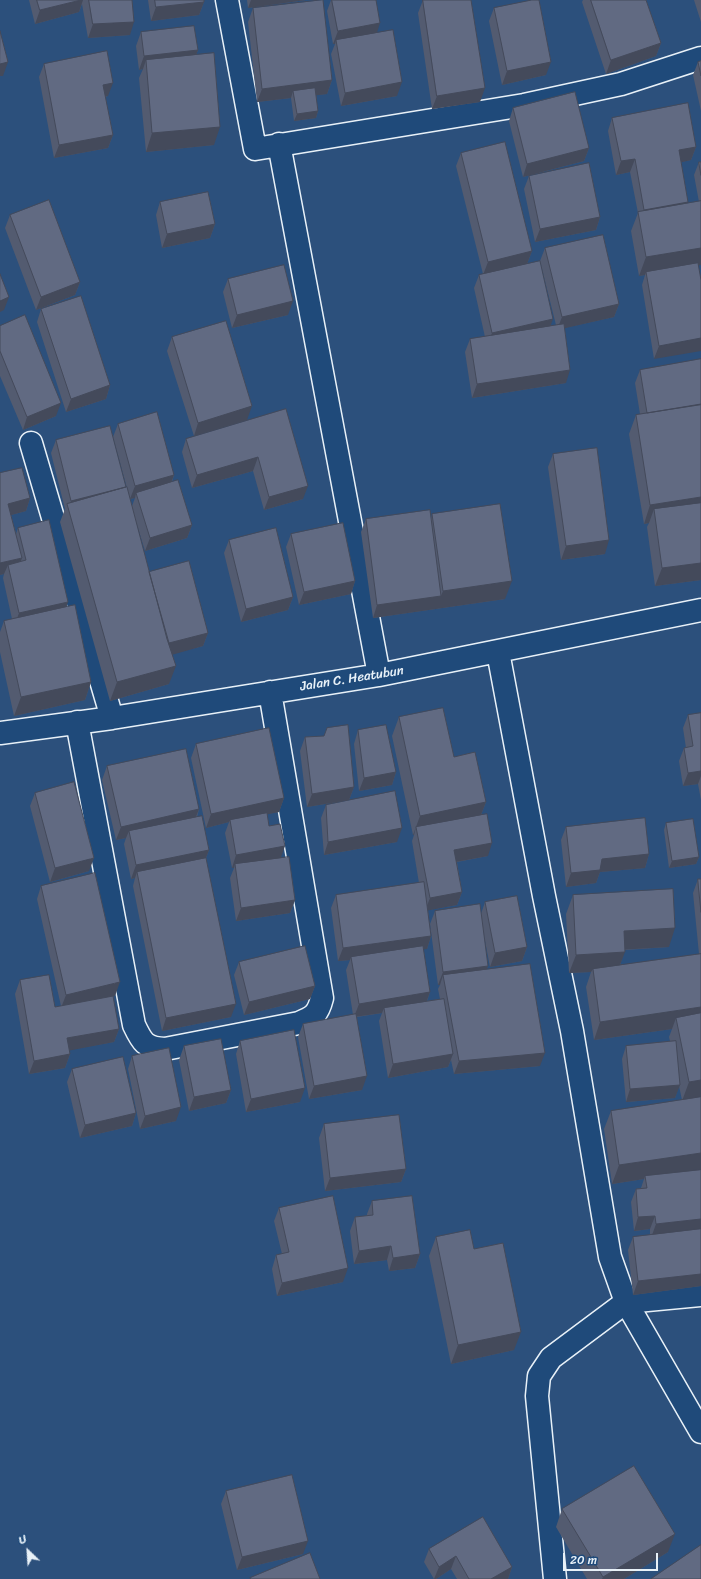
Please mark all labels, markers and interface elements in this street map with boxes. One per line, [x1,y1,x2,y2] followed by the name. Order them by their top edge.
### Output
[299,663,405,695] street label: Jalan C. Heatubun
[15,1530,30,1550] text: U
[8,1531,48,1571] north arrow
[565,1545,660,1571] scale bar
[570,1549,597,1571] text: 20 m

